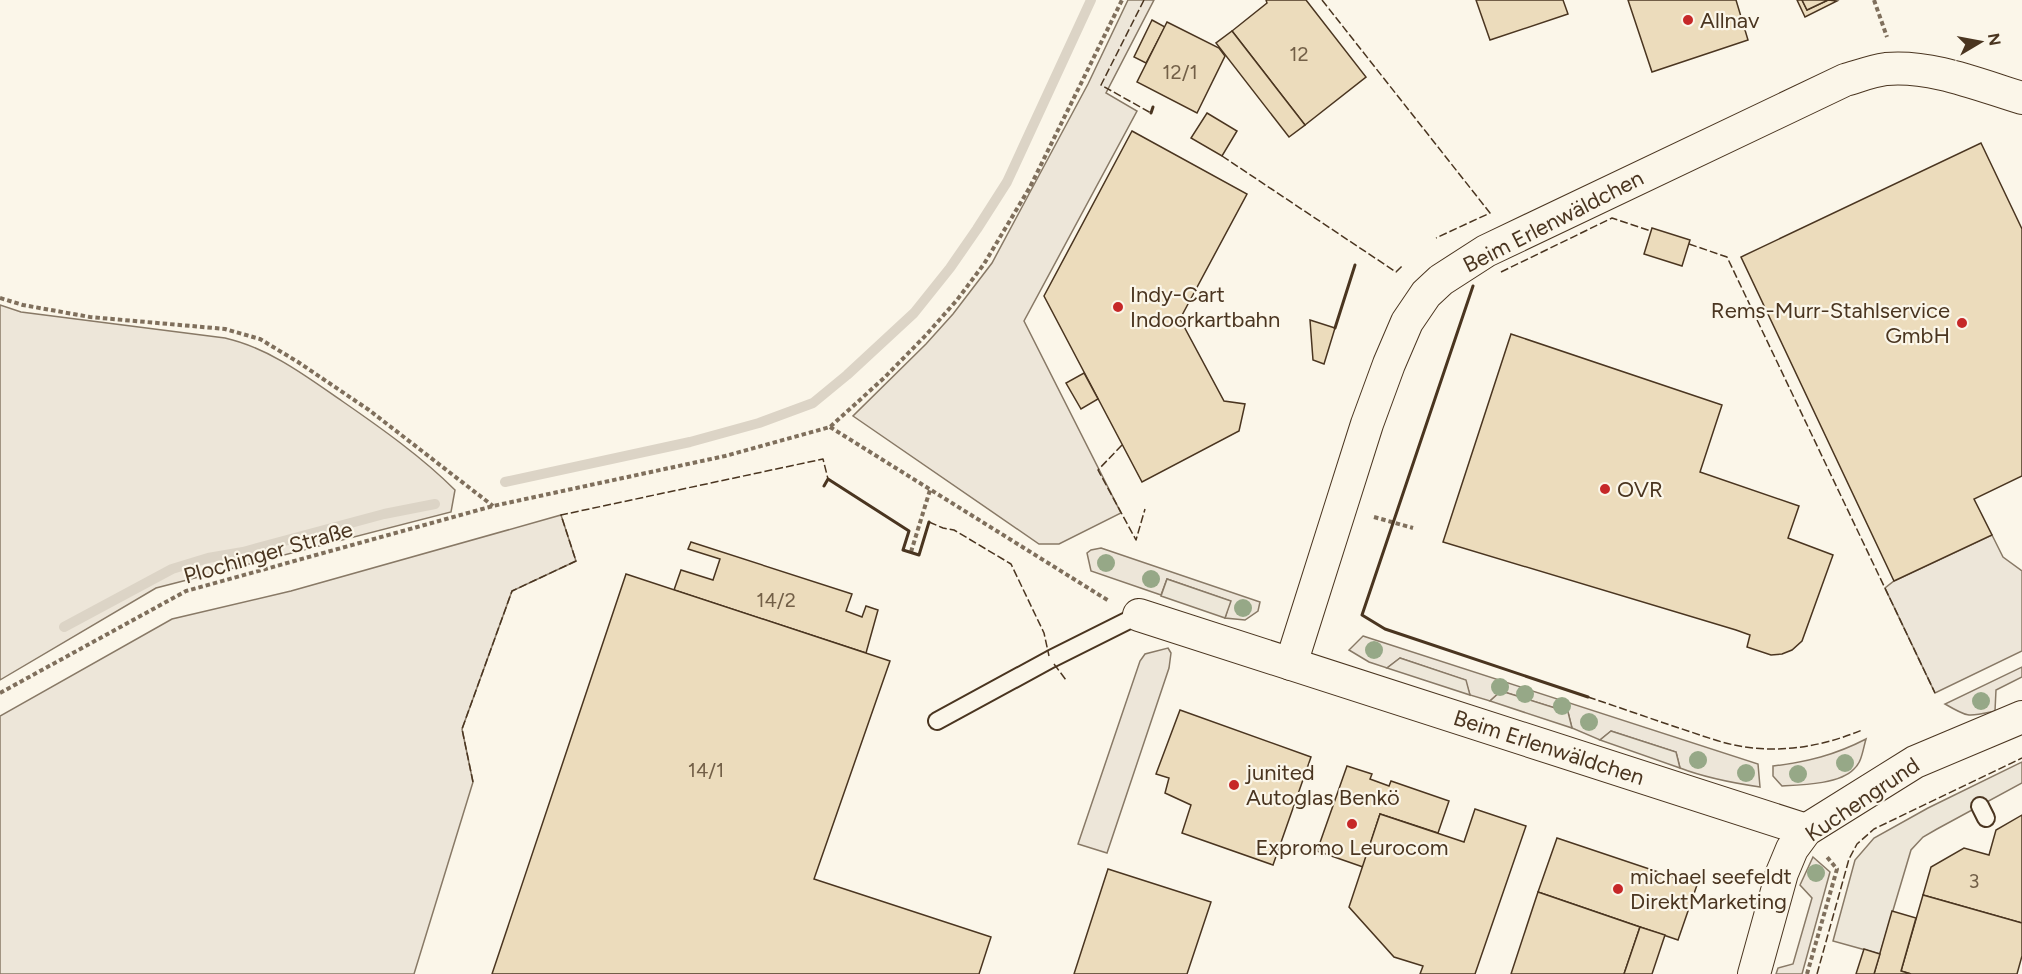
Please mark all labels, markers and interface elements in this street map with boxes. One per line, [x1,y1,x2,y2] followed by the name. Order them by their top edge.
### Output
[1700,7,1760,34] place label: Allnav
[1950,12,2010,72] north arrow
[1681,13,1695,27] marker: Allnav
[1984,32,2005,47] text: N
[1289,42,1309,66] house number: 12
[1162,60,1198,84] house number: 12/1
[1459,164,1648,279] street label: Beim Erlenwäldchen
[1130,281,1280,333] place label: Indy-Cart Indoorkartbahn
[1711,297,1950,349] place label: Rems-Murr-Stahlservice GmbH
[1111,300,1125,314] marker: Indy-Cart Indoorkartbahn
[1955,316,1969,330] marker: Rems-Murr-Stahlservice GmbH
[1617,476,1663,503] place label: OVR
[1598,482,1612,496] marker: OVR
[181,515,356,590] street label: Plochinger Straße
[756,588,796,612] house number: 14/2
[1450,704,1648,791] street label: Beim Erlenwäldchen
[1800,751,1925,847] street label: Kuchengrund
[688,758,724,782] house number: 14/1
[1244,759,1400,811] place label: junited Autoglas Benkö
[1227,778,1241,792] marker: junited Autoglas Benkö
[1345,817,1359,831] marker: Expromo Leurocom
[1256,834,1448,861] place label: Expromo Leurocom
[1630,863,1792,915] place label: michael seefeldt DirektMarketing
[1969,869,1979,893] house number: 3
[1611,882,1625,896] marker: michael seefeldt DirektMarketing

